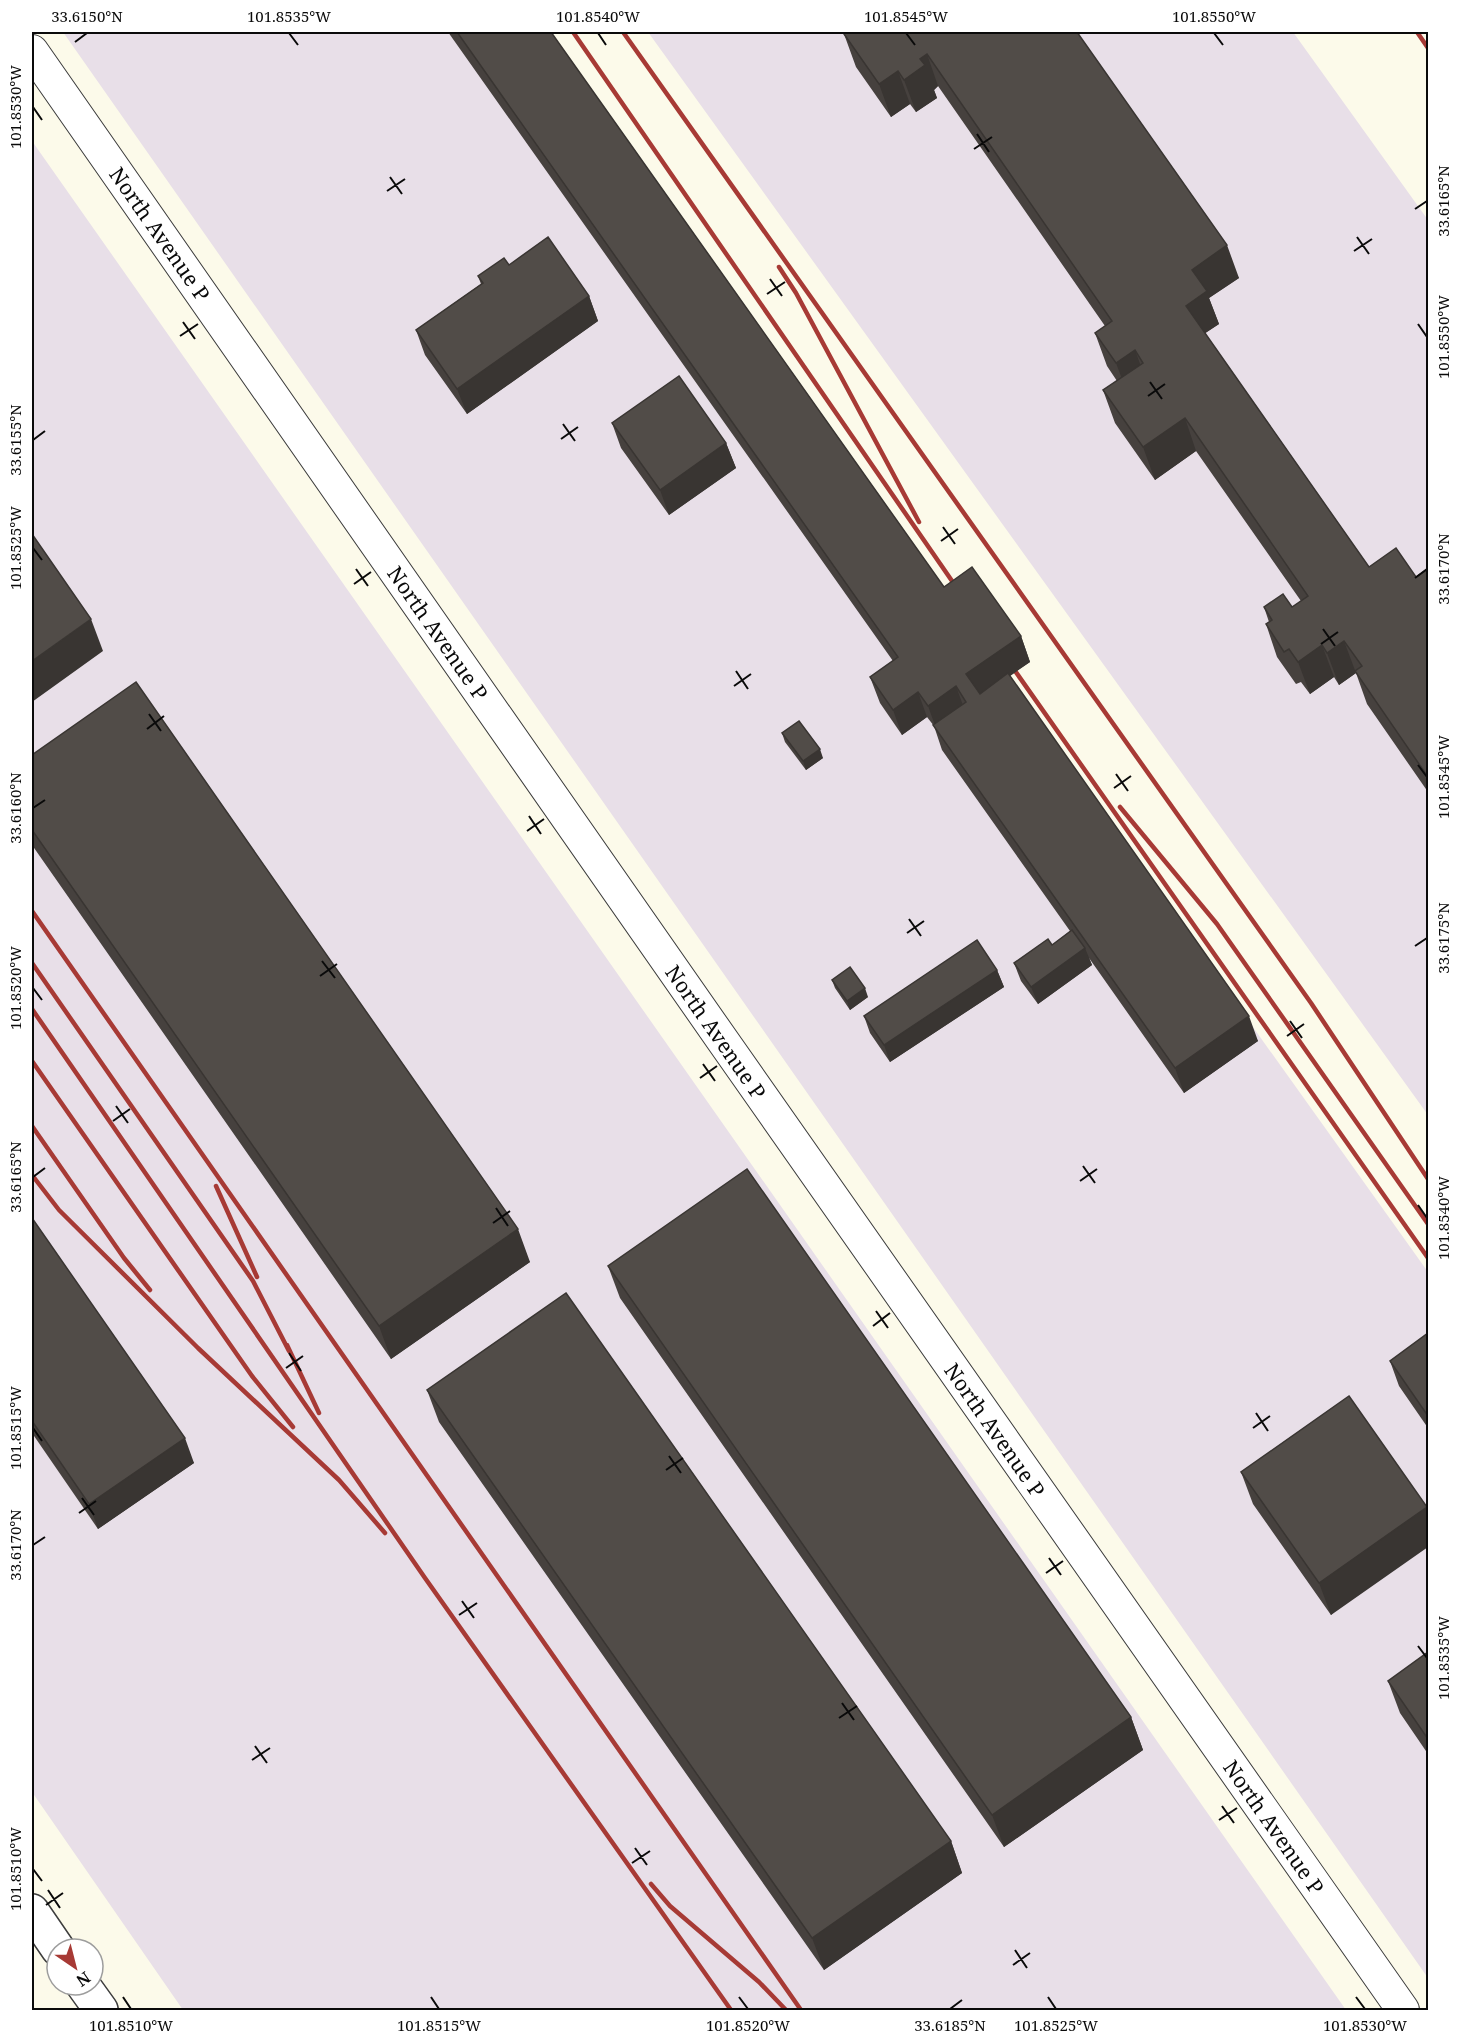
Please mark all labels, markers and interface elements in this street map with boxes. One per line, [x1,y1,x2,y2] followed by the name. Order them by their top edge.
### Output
[51,6,123,26] text: 33.6150°N
[247,6,331,26] text: 101.8535°W
[556,6,640,26] text: 101.8540°W
[864,6,948,26] text: 101.8545°W
[1172,6,1256,26] text: 101.8550°W
[5,65,25,149] text: 101.8530°W
[103,161,217,307] street label: North Avenue P
[1433,165,1453,237] text: 33.6165°N
[1433,295,1453,379] text: 101.8550°W
[5,404,25,476] text: 33.6155°N
[5,506,25,590] text: 101.8525°W
[1433,533,1453,605] text: 33.6170°N
[381,560,495,706] street label: North Avenue P
[1433,735,1453,819] text: 101.8545°W
[5,772,25,844] text: 33.6160°N
[1433,902,1453,974] text: 33.6175°N
[5,946,25,1030] text: 101.8520°W
[659,959,773,1105] street label: North Avenue P
[5,1141,25,1213] text: 33.6165°N
[1433,1176,1453,1260] text: 101.8540°W
[938,1357,1052,1503] street label: North Avenue P
[5,1386,25,1470] text: 101.8515°W
[5,1509,25,1581] text: 33.6170°N
[1433,1616,1453,1700] text: 101.8535°W
[1217,1754,1331,1900] street label: North Avenue P
[5,1827,25,1911] text: 101.8510°W
[45,1937,105,1997] north arrow
[72,1967,95,1992] text: N
[89,2015,173,2035] text: 101.8510°W
[397,2015,481,2035] text: 101.8515°W
[706,2015,790,2035] text: 101.8520°W
[914,2015,986,2035] text: 33.6185°N
[1014,2015,1098,2035] text: 101.8525°W
[1323,2015,1407,2035] text: 101.8530°W

